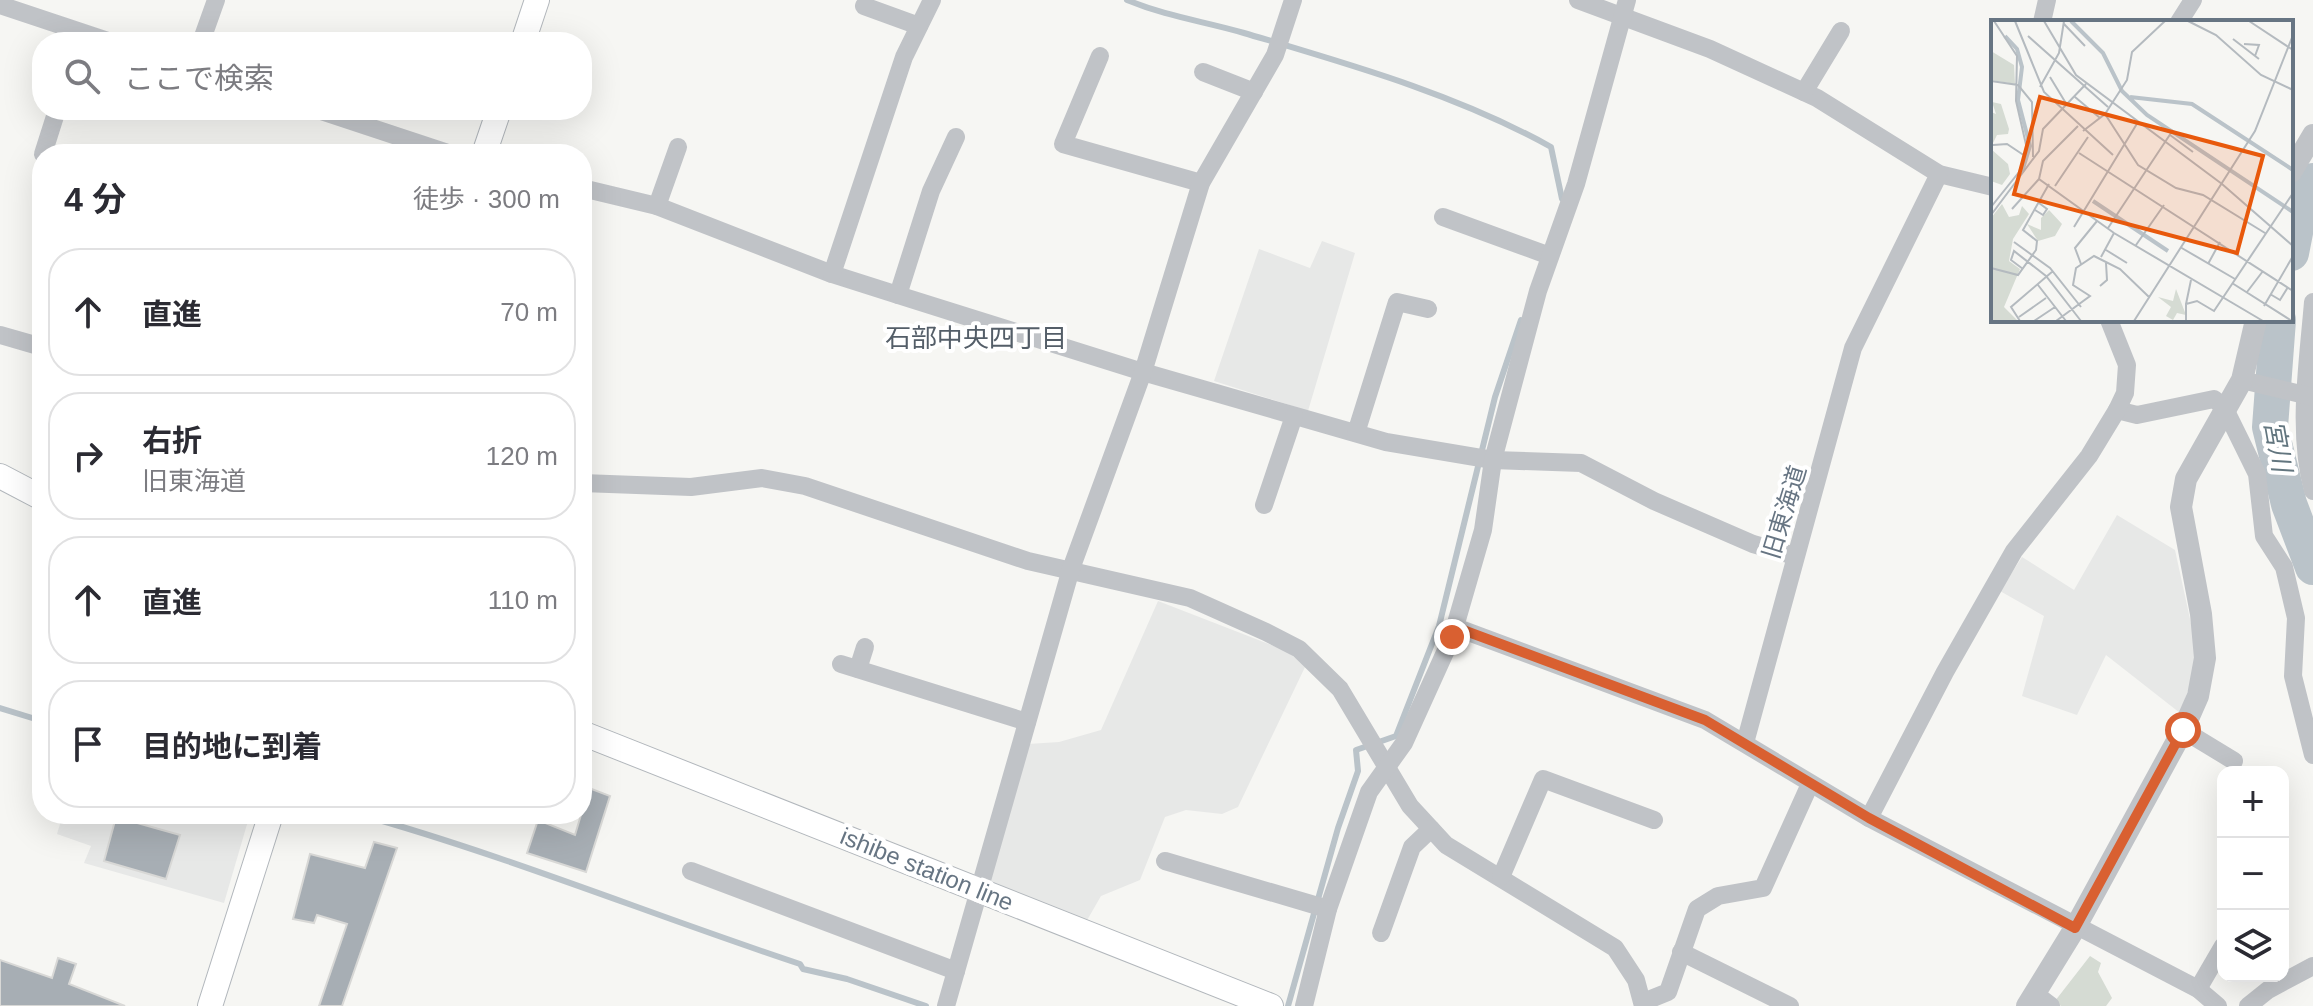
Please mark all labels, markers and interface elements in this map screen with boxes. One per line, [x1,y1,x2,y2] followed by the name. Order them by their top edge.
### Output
[1991,20,2293,322] inset map
[32,32,592,120] search box
[60,54,104,98] icon: search
[124,62,274,95] text: ここで検索
[64,180,126,218] text: 4 分
[413,184,560,214] text: 徒歩 · 300 m
[66,290,110,334] icon: ahead
[500,297,558,327] text: 70 m
[142,298,202,331] text: 直進
[885,323,1067,353] district label: 石部中央四丁目
[2259,418,2298,477] water label: 宮川
[142,424,202,457] text: 右折
[66,434,110,478] icon: right
[486,441,558,471] text: 120 m
[1757,462,1811,562] street label: 旧東海道
[142,466,246,496] text: 旧東海道
[66,578,110,622] icon: ahead
[488,585,558,615] text: 110 m
[142,586,202,619] text: 直進
[1434,619,1470,655] route end
[2165,712,2201,748] route start
[66,722,110,766] icon: arrive
[142,730,322,763] text: 目的地に到着
[2217,766,2289,982] map controls
[2217,766,2289,838] button: +
[837,822,1017,916] street label: ishibe station line
[2217,838,2289,910] button: −
[2217,910,2289,982] button: layers

